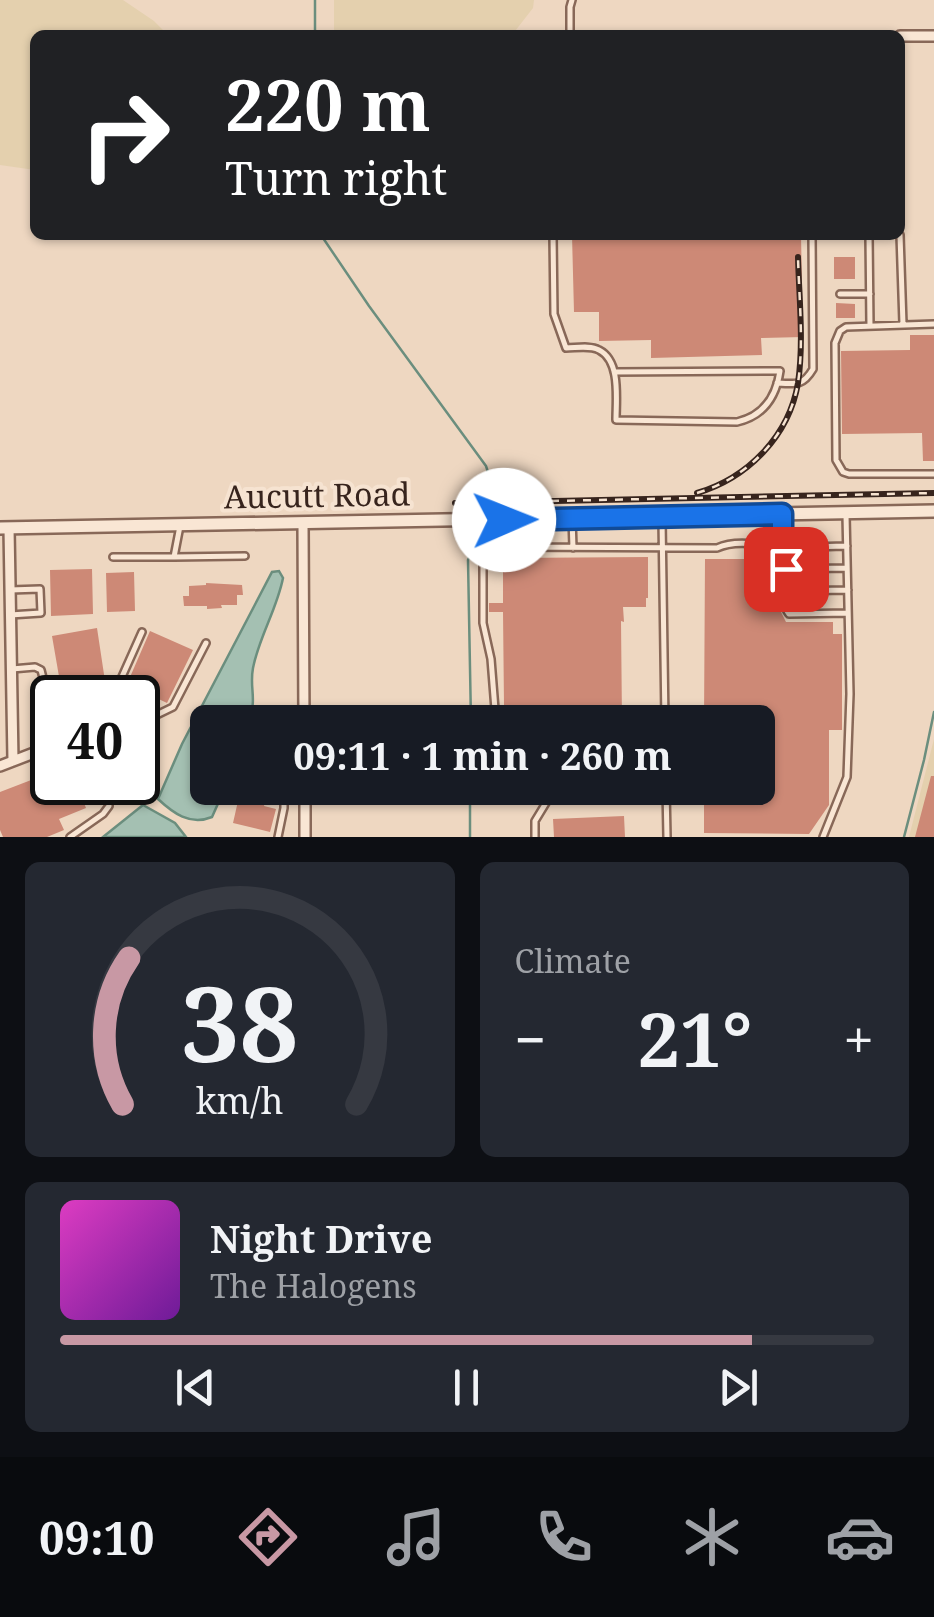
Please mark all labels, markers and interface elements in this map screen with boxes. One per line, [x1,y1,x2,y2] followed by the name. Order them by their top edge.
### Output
[225,56,431,152] text: 220 m
[60,70,190,200] icon: right
[225,147,447,208] text: Turn right
[452,468,556,572] position arrow
[223,471,411,518] street label: Aucutt Road
[744,527,829,612] pin
[759,542,814,597] icon: arrive
[30,675,160,805] speed limit sign: 40
[293,729,672,781] text: 09:11 · 1 min · 260 m
[515,939,631,982] text: Climate
[181,951,299,1092] text: 38
[637,987,752,1089] text: 21°
[515,1001,546,1076] text: −
[843,1001,874,1076] text: +
[196,1076,284,1124] text: km/h
[210,1212,432,1264] text: Night Drive
[210,1264,417,1307] text: The Halogens
[168,1360,223,1415] icon: previous
[439,1360,494,1415] icon: pause
[711,1360,766,1415] icon: next
[233,1502,303,1572] icon: directions
[381,1502,451,1572] icon: music
[529,1502,599,1572] icon: phone
[677,1502,747,1572] icon: climate
[825,1502,895,1572] icon: car
[39,1507,154,1568] text: 09:10

